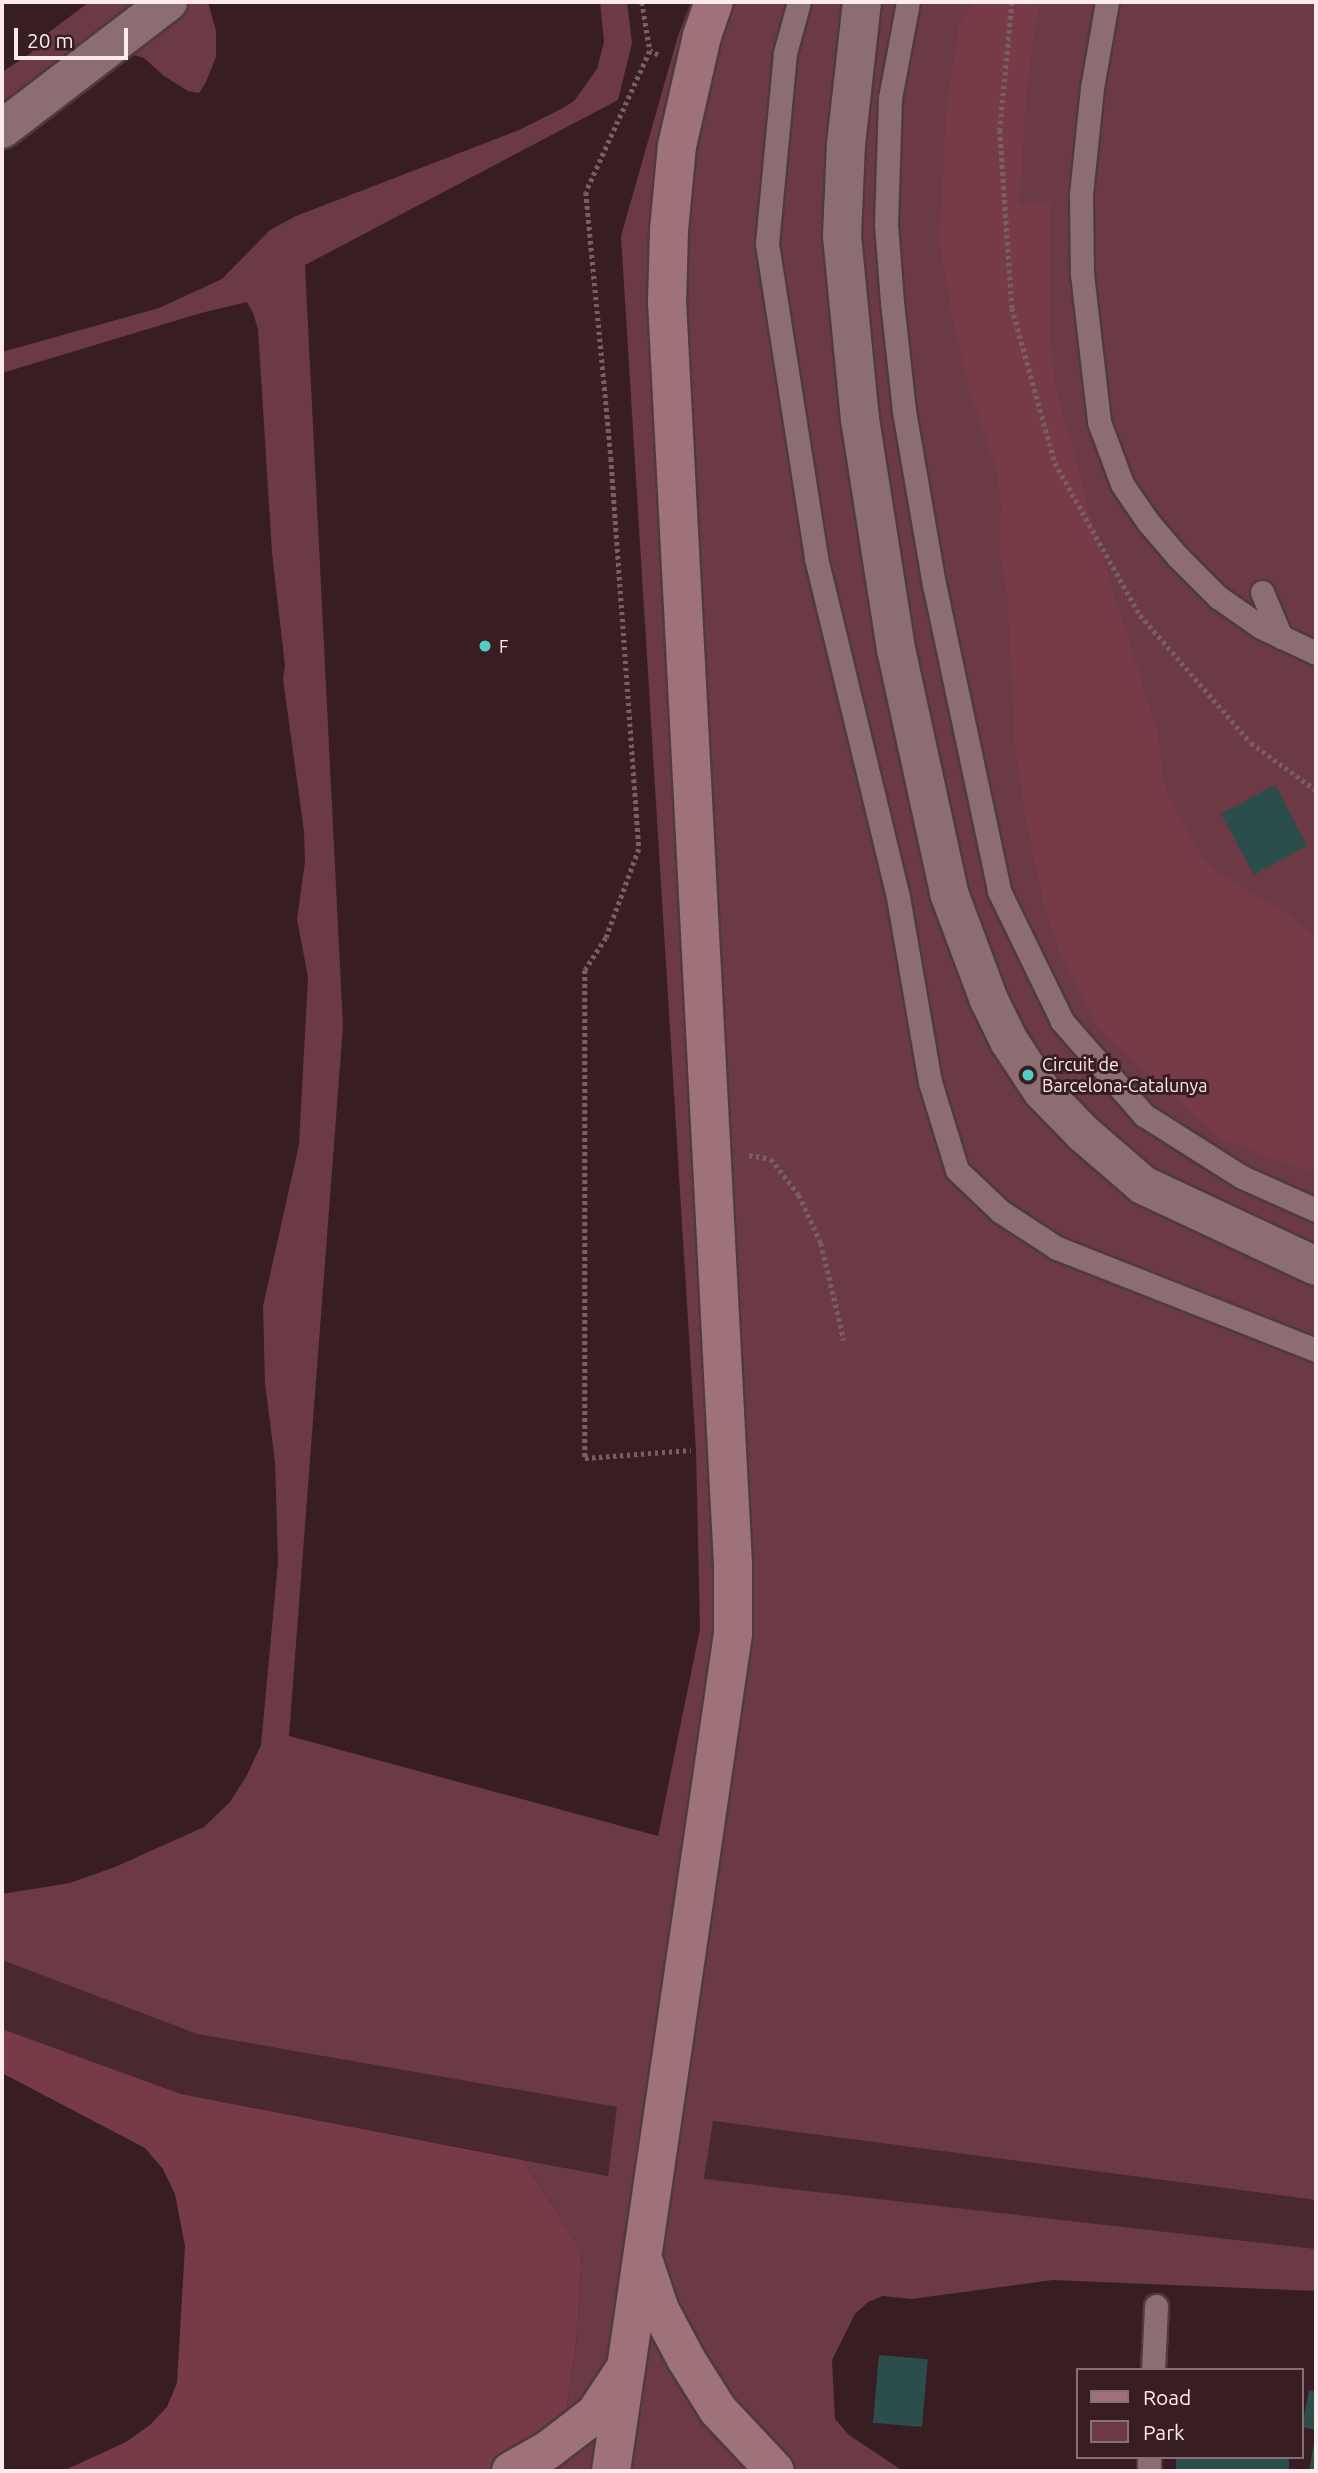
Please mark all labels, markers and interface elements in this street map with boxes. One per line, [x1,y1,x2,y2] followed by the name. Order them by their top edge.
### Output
[18,14,131,58] scale bar
[27,28,74,52] text: 20 m
[499,635,508,657] place label: F
[477,638,493,654] marker: F
[1042,1054,1207,1096] place label: Circuit de Barcelona-Catalunya
[1020,1067,1036,1083] marker: Circuit de Barcelona-Catalunya
[1076,2368,1304,2459] legend
[1143,2385,1191,2409] text: Road
[1143,2420,1185,2444] text: Park

